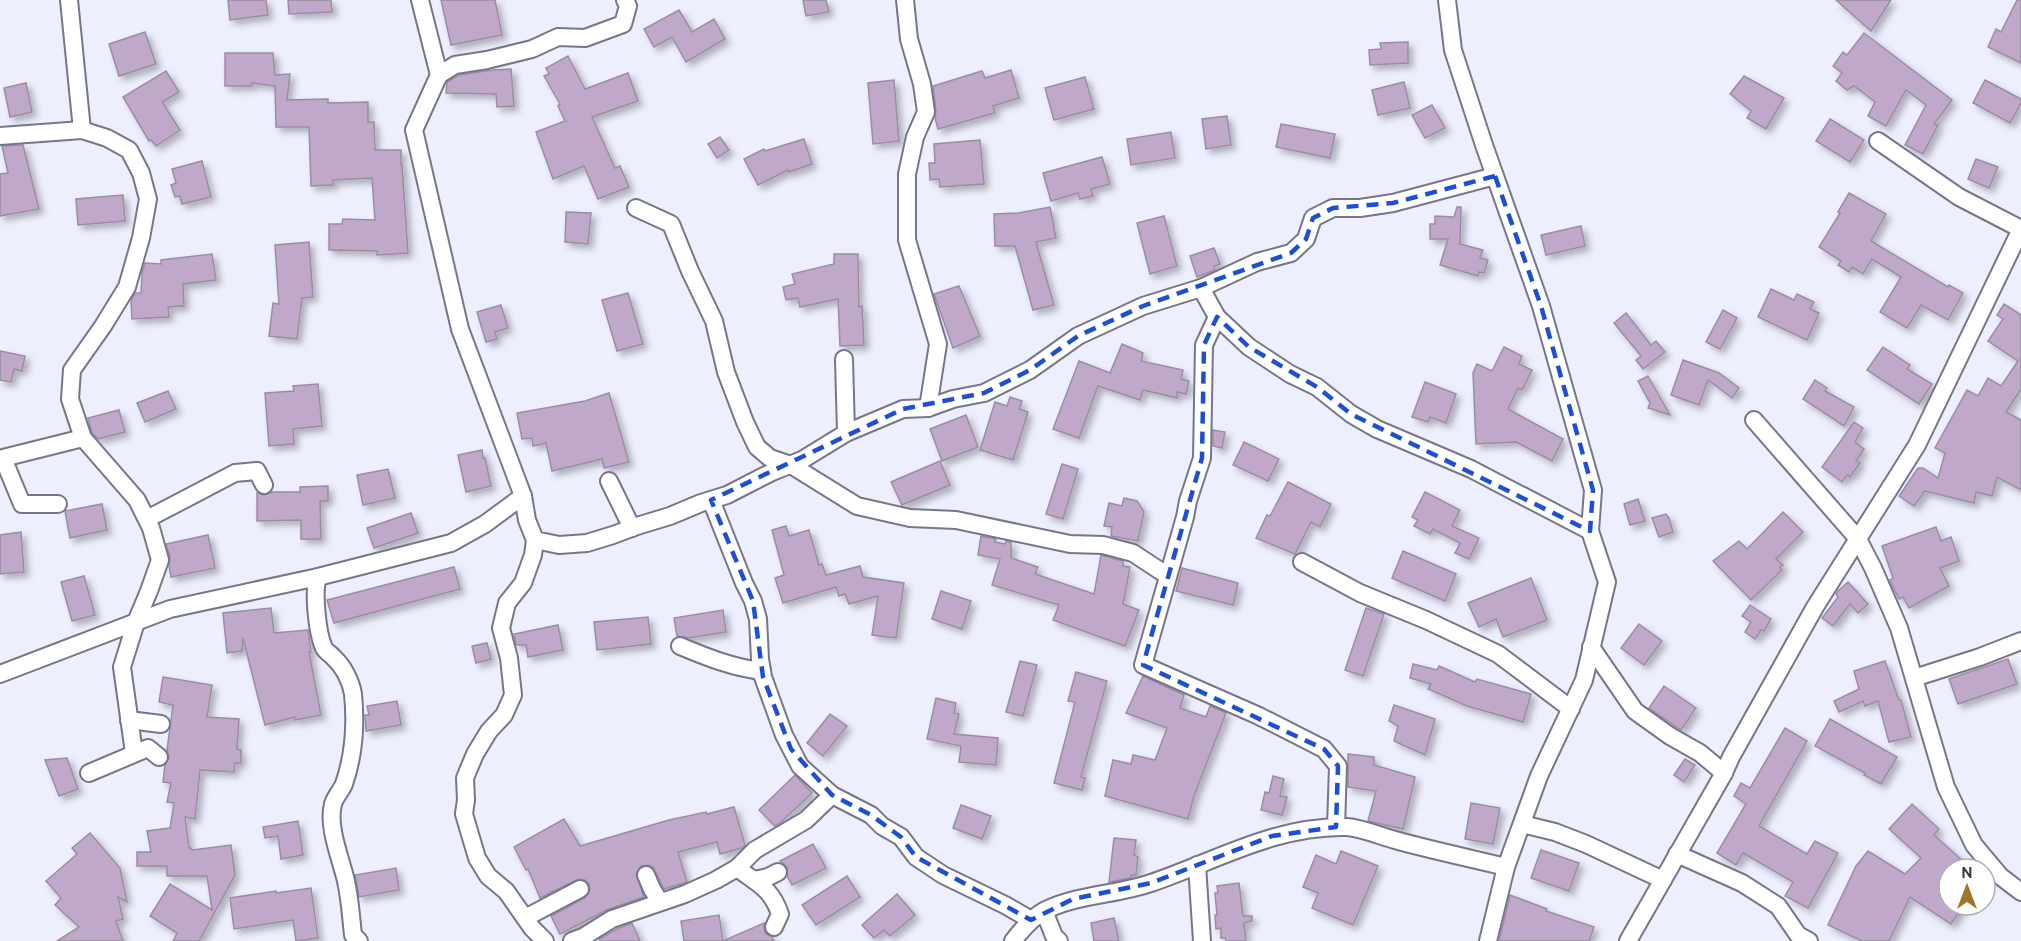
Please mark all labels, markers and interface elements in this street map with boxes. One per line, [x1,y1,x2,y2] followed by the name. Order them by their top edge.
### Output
[1937,857,1997,917] north arrow
[1961,863,1973,882] text: N

